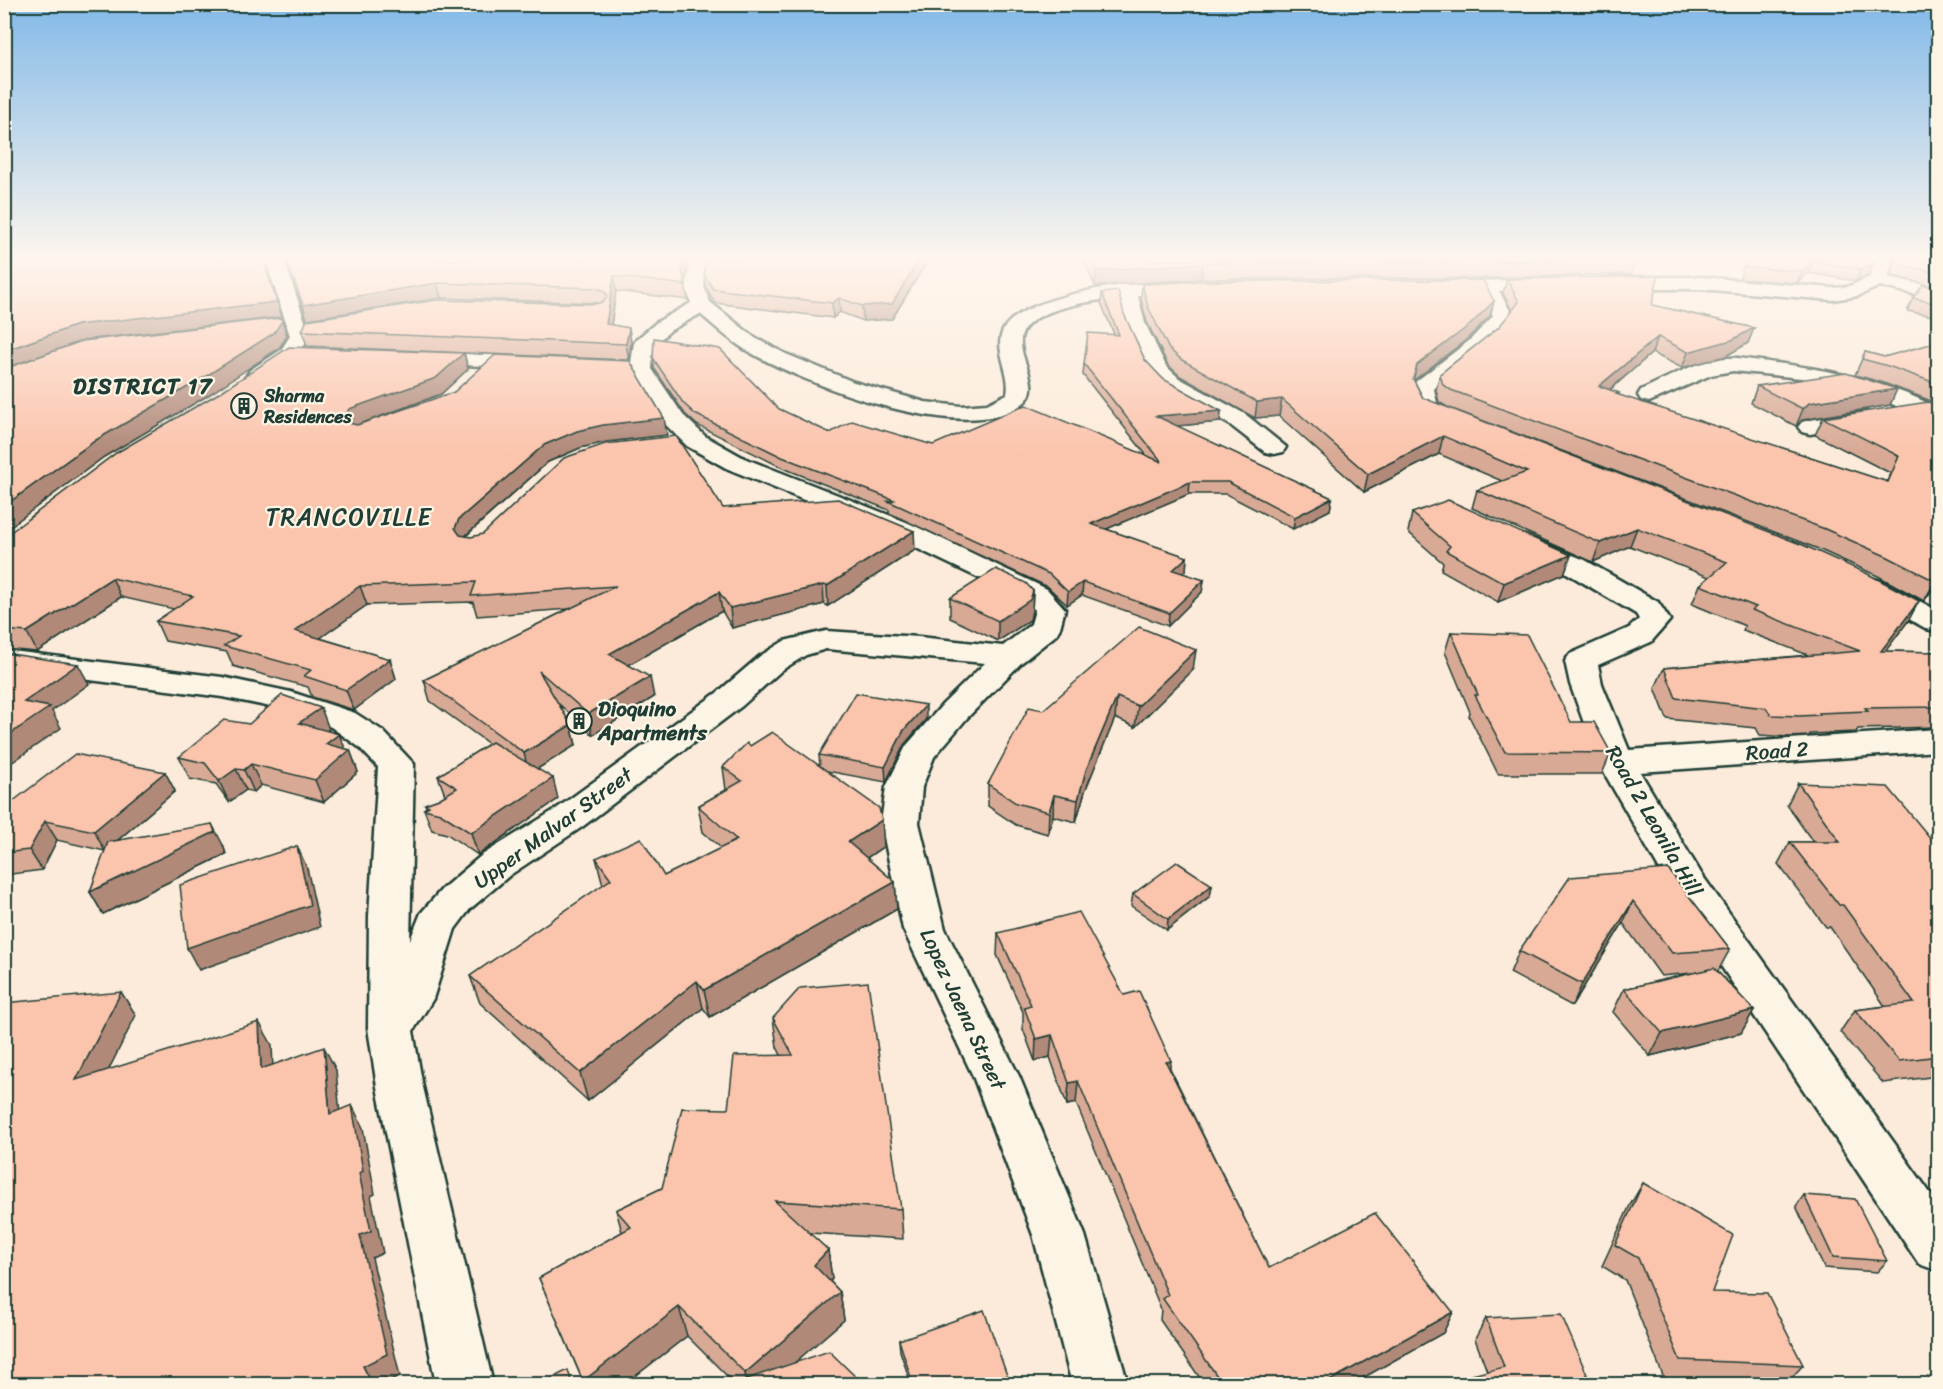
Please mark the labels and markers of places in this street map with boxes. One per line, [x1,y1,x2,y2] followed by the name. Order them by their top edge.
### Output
[263,380,353,433] place label: Sharma Residences
[229,391,259,421] building icon: Sharma Residences
[597,690,708,752] place label: Dioquino Apartments
[564,706,594,736] building icon: Dioquino Apartments

